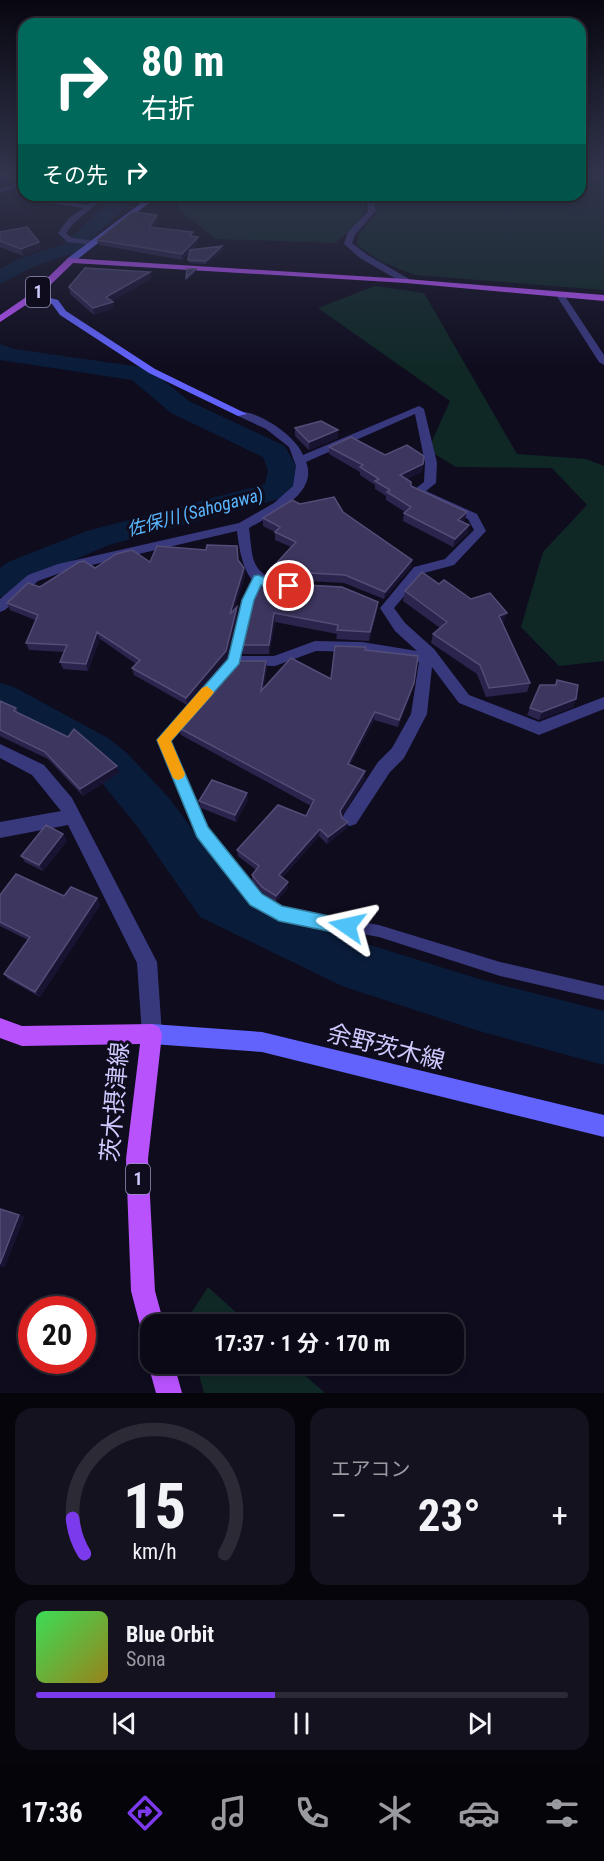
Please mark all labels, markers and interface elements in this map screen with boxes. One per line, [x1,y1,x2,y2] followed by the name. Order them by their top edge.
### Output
[141,37,224,86] text: 80 m
[42,42,120,120] icon: right
[141,93,195,125] text: 右折
[120,156,153,189] icon: right
[42,163,108,188] text: その先
[26,277,50,307] road number: 1
[124,483,266,541] water label: 佐保川 (Sahogawa)
[263,560,314,611] pin
[272,569,305,602] icon: arrive
[315,894,379,958] position arrow
[324,1019,448,1075] street label: 余野茨木線
[96,1041,134,1163] street label: 茨木摂津線
[126,1164,150,1194] road number: 1
[18,1296,96,1374] speed limit sign: 20
[214,1331,390,1356] text: 17:37 · 1 分 · 170 m
[331,1457,411,1481] text: エアコン
[123,1470,186,1543] text: 15
[418,1489,481,1542] text: 23°
[331,1496,347,1535] text: −
[552,1496,568,1535] text: +
[133,1539,177,1564] text: km/h
[126,1622,214,1647] text: Blue Orbit
[126,1647,166,1671] text: Sona
[108,1707,141,1740] icon: previous
[285,1707,318,1740] icon: pause
[463,1707,496,1740] icon: next
[124,1792,166,1834] icon: directions
[208,1792,250,1834] icon: music
[291,1792,333,1834] icon: phone
[374,1792,416,1834] icon: climate
[458,1792,500,1834] icon: car
[541,1792,583,1834] icon: filters
[21,1797,83,1829] text: 17:36

